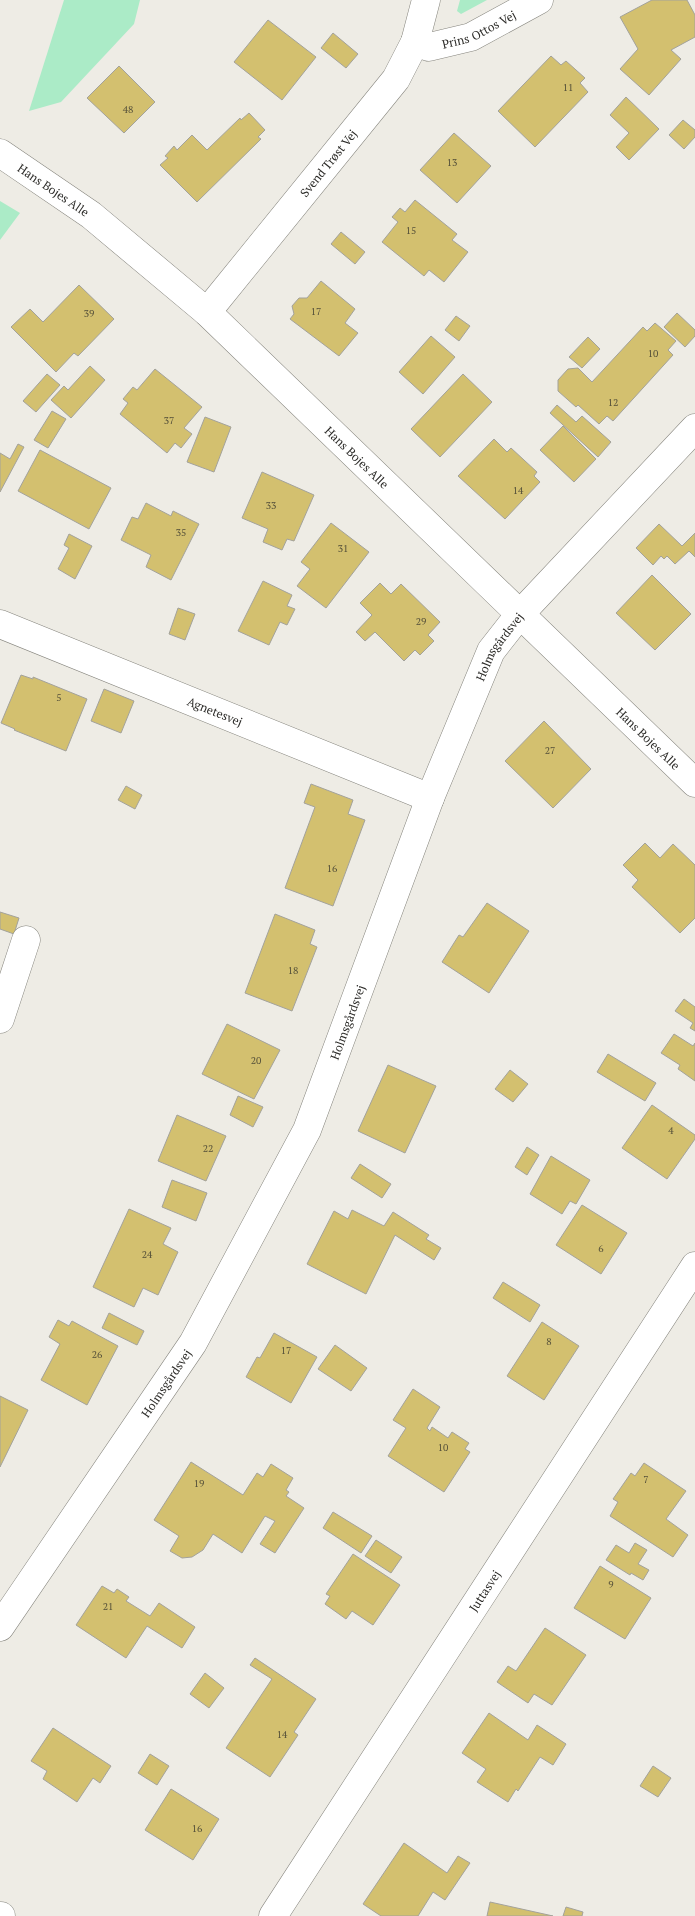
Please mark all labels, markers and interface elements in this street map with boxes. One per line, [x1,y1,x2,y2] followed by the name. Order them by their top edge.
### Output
[440,7,518,51] street label: Prins Ottos Vej
[563,81,573,94] house number: 11
[123,103,133,116] house number: 48
[296,126,360,200] street label: Svend Trøst Vej
[447,156,457,169] house number: 13
[15,160,92,219] street label: Hans Bojes Alle
[406,224,416,237] house number: 15
[311,305,321,318] house number: 17
[84,307,94,320] house number: 39
[648,347,658,360] house number: 10
[608,396,618,409] house number: 12
[164,414,174,427] house number: 37
[322,423,392,491] street label: Hans Bojes Alle
[513,484,524,497] house number: 14
[266,499,276,512] house number: 33
[176,526,186,539] house number: 35
[338,542,348,555] house number: 31
[472,609,526,683] street label: Holmsgårdsvej
[416,615,426,628] house number: 29
[56,691,62,704] house number: 5
[185,693,245,729] street label: Agnetesvej
[613,704,684,772] street label: Hans Bojes Alle
[545,744,555,757] house number: 27
[327,862,338,875] house number: 16
[288,964,298,977] house number: 18
[326,983,368,1062] street label: Holmsgårdsvej
[251,1054,261,1067] house number: 20
[668,1124,674,1137] house number: 4
[203,1142,213,1155] house number: 22
[598,1242,604,1255] house number: 6
[142,1248,153,1261] house number: 24
[546,1335,552,1348] house number: 8
[281,1344,291,1357] house number: 17
[137,1346,194,1420] street label: Holmsgårdsvej
[92,1348,103,1361] house number: 26
[438,1441,448,1454] house number: 10
[643,1473,649,1486] house number: 7
[194,1477,204,1490] house number: 19
[465,1567,503,1614] street label: Juttasvej
[608,1578,614,1591] house number: 9
[103,1600,113,1613] house number: 21
[277,1728,288,1741] house number: 14
[192,1822,203,1835] house number: 16

